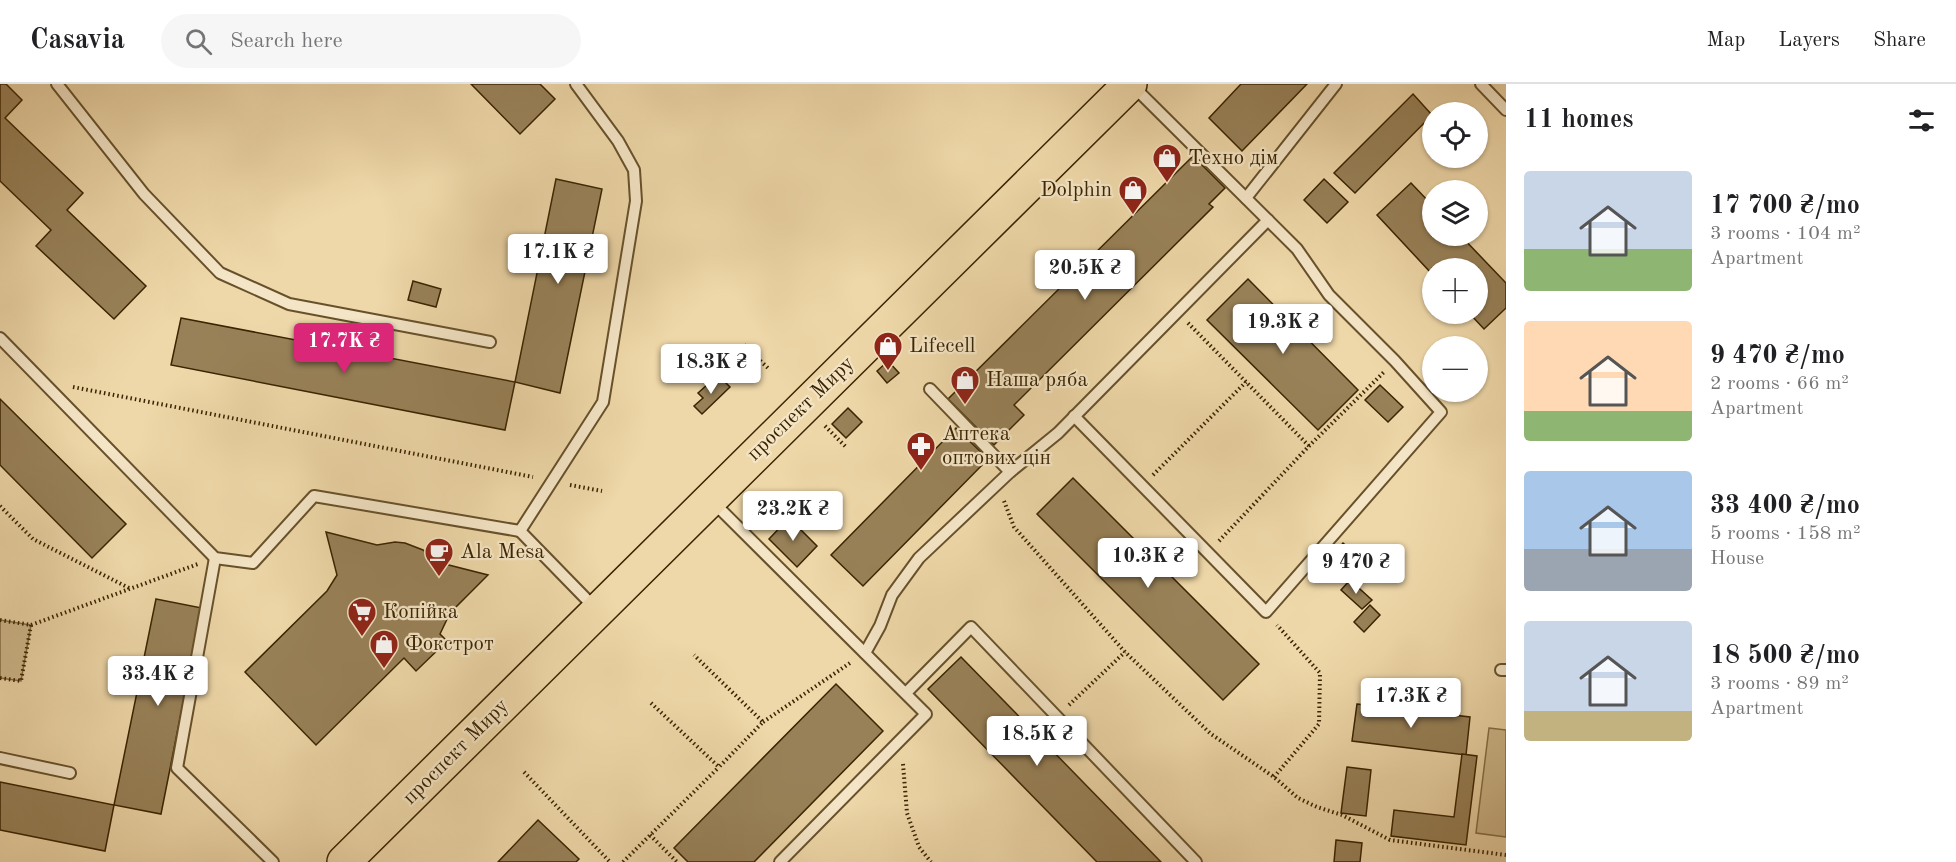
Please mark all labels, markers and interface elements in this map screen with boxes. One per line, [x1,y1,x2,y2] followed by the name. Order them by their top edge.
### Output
[161,14,581,68] search box
[182,25,215,58] icon: search
[30,27,125,55] text: Casavia
[230,30,343,52] text: Search here
[1706,30,1745,51] text: Map
[1778,30,1840,51] text: Layers
[1873,30,1926,51] text: Share
[1422,102,1488,402] map controls
[1422,102,1488,168] button: locate
[1905,104,1938,137] icon: filters
[1524,107,1633,133] text: 11 homes
[1151,142,1183,184] shop icon: Техно дім
[1188,148,1278,169] place label: Техно дім
[1117,174,1149,216] shop icon: Dolphin
[1040,180,1112,201] place label: Dolphin
[1422,180,1488,246] button: layers
[1710,193,1860,219] text: 17 700 ₴/mo
[1572,195,1644,267] icon: home
[1710,224,1860,244] text: 3 rooms · 104 m²
[503,234,613,285] pin: 17.1K ₴
[522,243,594,263] text: 17.1K ₴
[1710,249,1804,269] text: Apartment
[1030,250,1140,301] pin: 20.5K ₴
[1422,258,1488,324] button: +
[1049,259,1121,279] text: 20.5K ₴
[1228,304,1338,355] pin: 19.3K ₴
[1247,313,1319,333] text: 19.3K ₴
[289,323,399,374] pin: 17.7K ₴
[872,330,904,372] shop icon: Lifecell
[308,332,380,352] text: 17.7K ₴
[909,336,976,357] place label: Lifecell
[1422,336,1488,402] button: −
[1710,343,1845,369] text: 9 470 ₴/mo
[656,344,766,395] pin: 18.3K ₴
[1572,345,1644,417] icon: home
[675,353,747,373] text: 18.3K ₴
[743,353,859,465] street label: проспект Миру
[949,364,981,406] shop icon: Наша ряба
[986,370,1088,391] place label: Наша ряба
[1710,374,1849,394] text: 2 rooms · 66 m²
[1710,399,1804,419] text: Apartment
[942,424,1051,469] place label: Аптека оптових цін
[905,430,937,472] pharmacy icon: Аптека оптових цін
[738,491,848,542] pin: 23.2K ₴
[1710,493,1860,519] text: 33 400 ₴/mo
[1572,495,1644,567] icon: home
[757,500,829,520] text: 23.2K ₴
[1710,524,1860,544] text: 5 rooms · 158 m²
[423,536,455,578] cafe icon: Ala Mesa
[1093,538,1203,589] pin: 10.3K ₴
[460,542,545,563] place label: Ala Mesa
[1301,544,1411,595] pin: 9 470 ₴
[1112,547,1184,567] text: 10.3K ₴
[1710,549,1764,569] text: House
[1322,553,1390,573] text: 9 470 ₴
[346,596,378,638] supermarket icon: Копійка
[383,602,458,623] place label: Копійка
[368,628,400,670] shop icon: Фокстрот
[405,634,494,655] place label: Фокстрот
[1710,643,1860,669] text: 18 500 ₴/mo
[1572,645,1644,717] icon: home
[103,656,213,707] pin: 33.4K ₴
[122,665,194,685] text: 33.4K ₴
[1710,674,1849,694] text: 3 rooms · 89 m²
[1356,678,1466,729] pin: 17.3K ₴
[1375,687,1447,707] text: 17.3K ₴
[399,695,513,809] street label: проспект Миру
[1710,699,1804,719] text: Apartment
[982,716,1092,767] pin: 18.5K ₴
[1001,725,1073,745] text: 18.5K ₴

